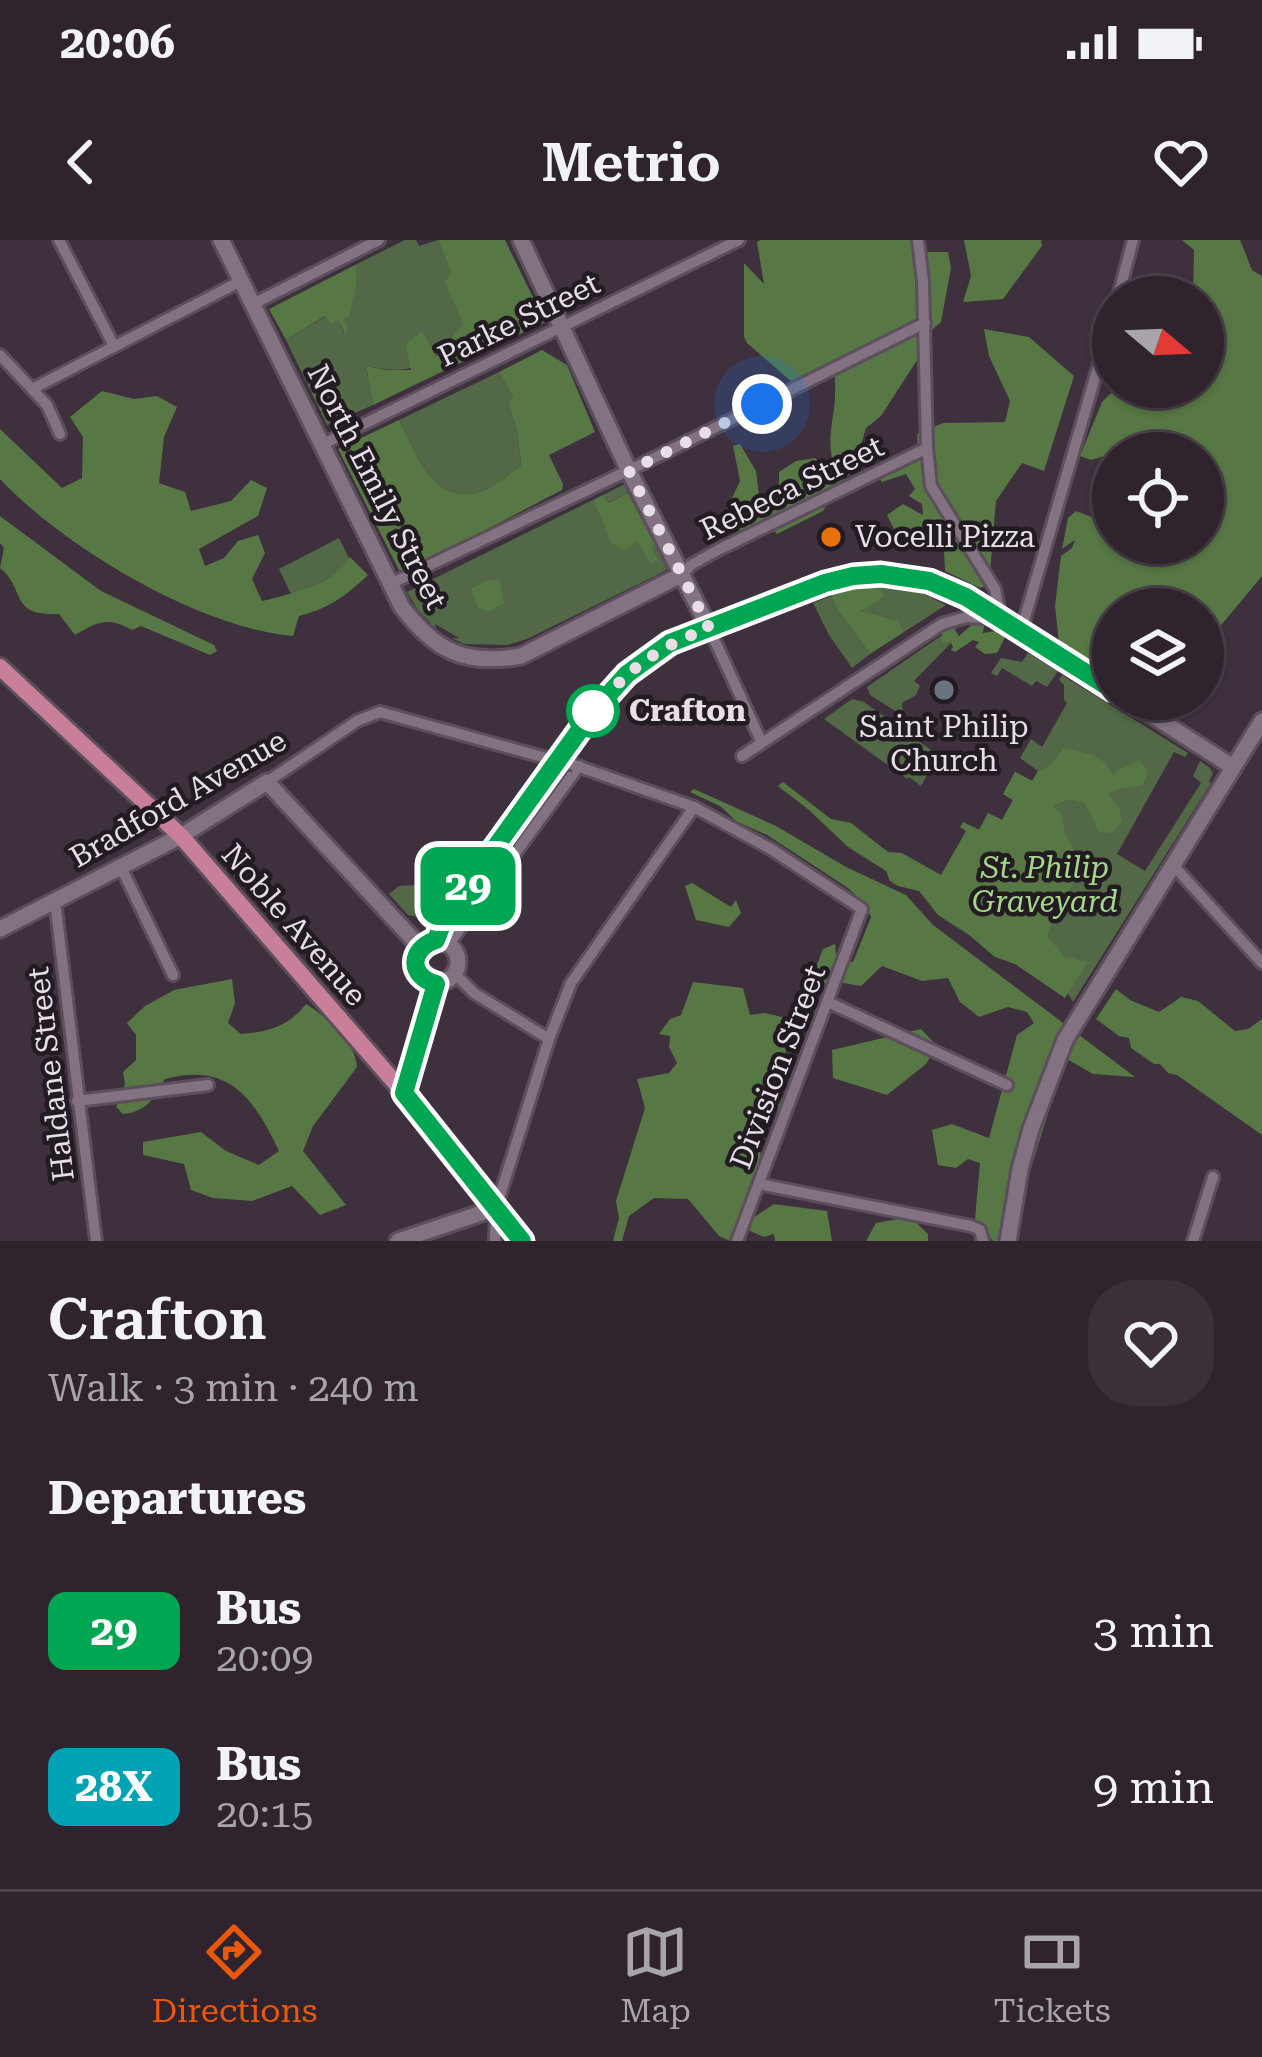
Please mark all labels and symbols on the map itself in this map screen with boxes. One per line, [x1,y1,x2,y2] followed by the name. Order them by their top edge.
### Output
[432,265,605,374] street label: Parke Street
[1092,276,1224,408] north arrow
[301,359,454,615] street label: North Emily Street
[732,374,792,434] your location
[695,428,889,547] street label: Rebeca Street
[855,519,1035,554] place label: Vocelli Pizza
[818,524,844,550] marker: Vocelli Pizza
[931,677,957,703] marker: Saint Philip Church
[568,686,618,736] marker: Crafton
[629,693,746,728] place label: Crafton
[859,709,1029,778] place label: Saint Philip Church
[63,722,292,875] street label: Bradford Avenue
[215,837,374,1013] street label: Noble Avenue
[414,847,522,925] line badge: 29
[972,850,1118,919] park label: St. Philip Graveyard
[723,960,832,1173] street label: Division Street
[20,965,81,1183] street label: Haldane Street

